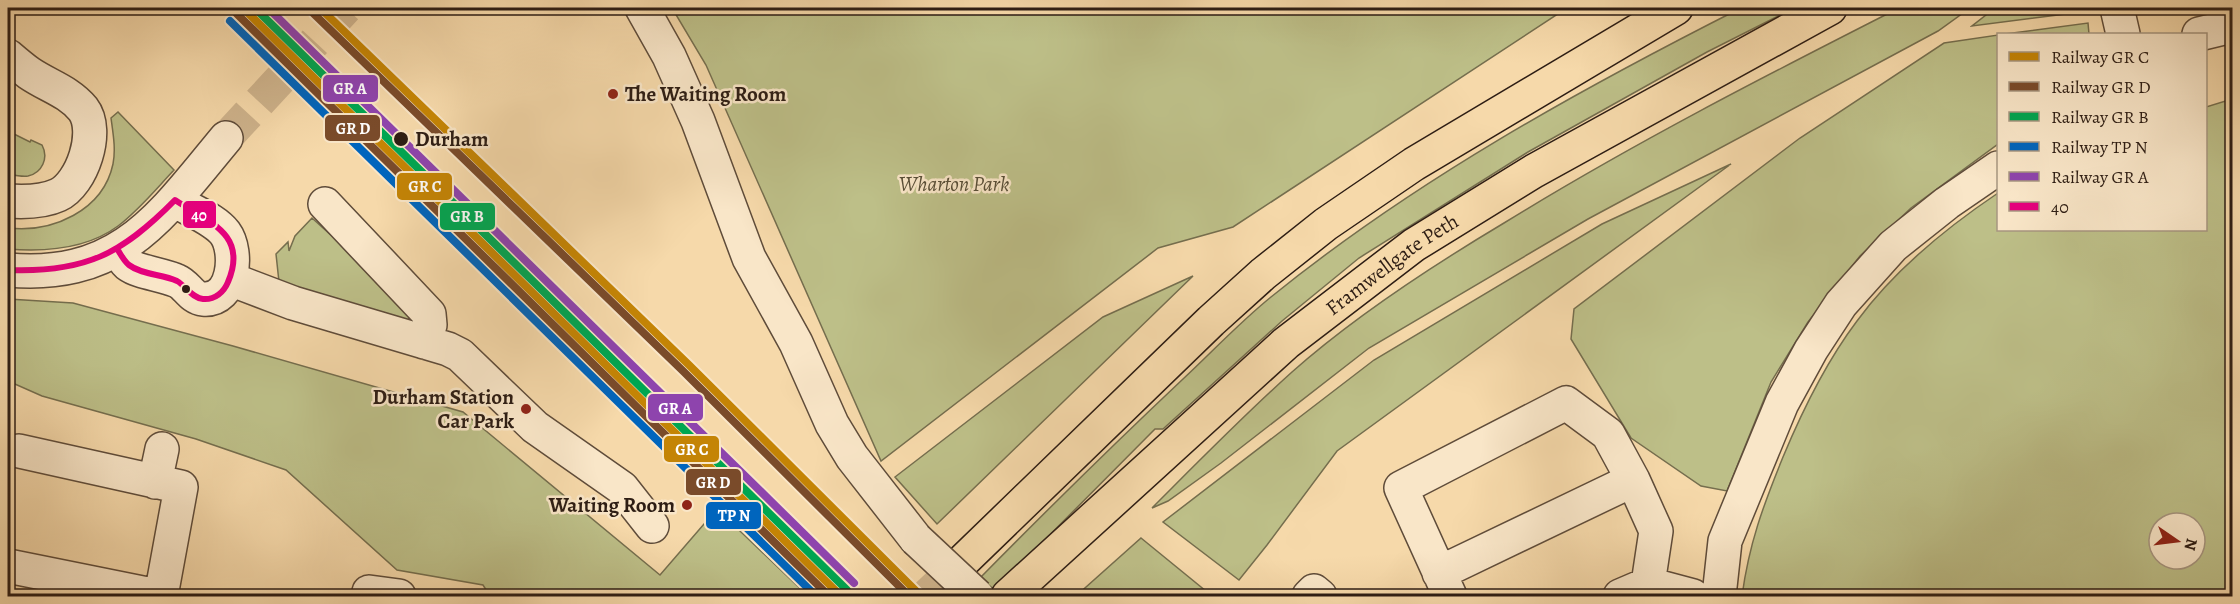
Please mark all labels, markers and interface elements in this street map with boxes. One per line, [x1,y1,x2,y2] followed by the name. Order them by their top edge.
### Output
[1997,33,2207,231] legend
[2051,45,2149,69] text: Railway GR C
[322,74,379,103] line badge: GR A
[2051,75,2151,99] text: Railway GR D
[333,78,368,100] text: GR A
[625,80,787,108] place label: The Waiting Room
[606,87,620,101] marker: The Waiting Room
[2051,105,2149,129] text: Railway GR B
[324,114,381,142] line badge: GR D
[336,118,370,140] text: GR D
[415,125,489,153] place label: Durham
[392,130,410,148] marker: Durham
[2051,135,2148,159] text: Railway TP N
[2051,165,2149,189] text: Railway GR A
[899,170,1009,198] park label: Wharton Park
[396,172,453,201] line badge: GR C
[408,176,442,198] text: GR C
[2051,195,2069,219] text: 40
[182,200,217,229] line badge: 40
[439,202,496,231] line badge: GR B
[191,205,207,227] text: 40
[450,206,484,228] text: GR B
[1320,207,1464,322] street label: Framwellgate Peth
[180,283,192,295] unlabelled marker
[373,383,514,435] place label: Durham Station Car Park
[647,393,704,422] line badge: GR A
[658,398,693,420] text: GR A
[519,402,533,416] marker: Durham Station Car Park
[663,435,720,463] line badge: GR C
[675,439,709,461] text: GR C
[685,468,742,496] line badge: GR D
[696,472,730,494] text: GR D
[548,491,675,519] place label: Waiting Room
[680,498,694,512] marker: Waiting Room
[705,501,762,530] line badge: TP N
[718,505,751,527] text: TP N
[2147,511,2207,571] north arrow
[2178,536,2203,553] text: N

